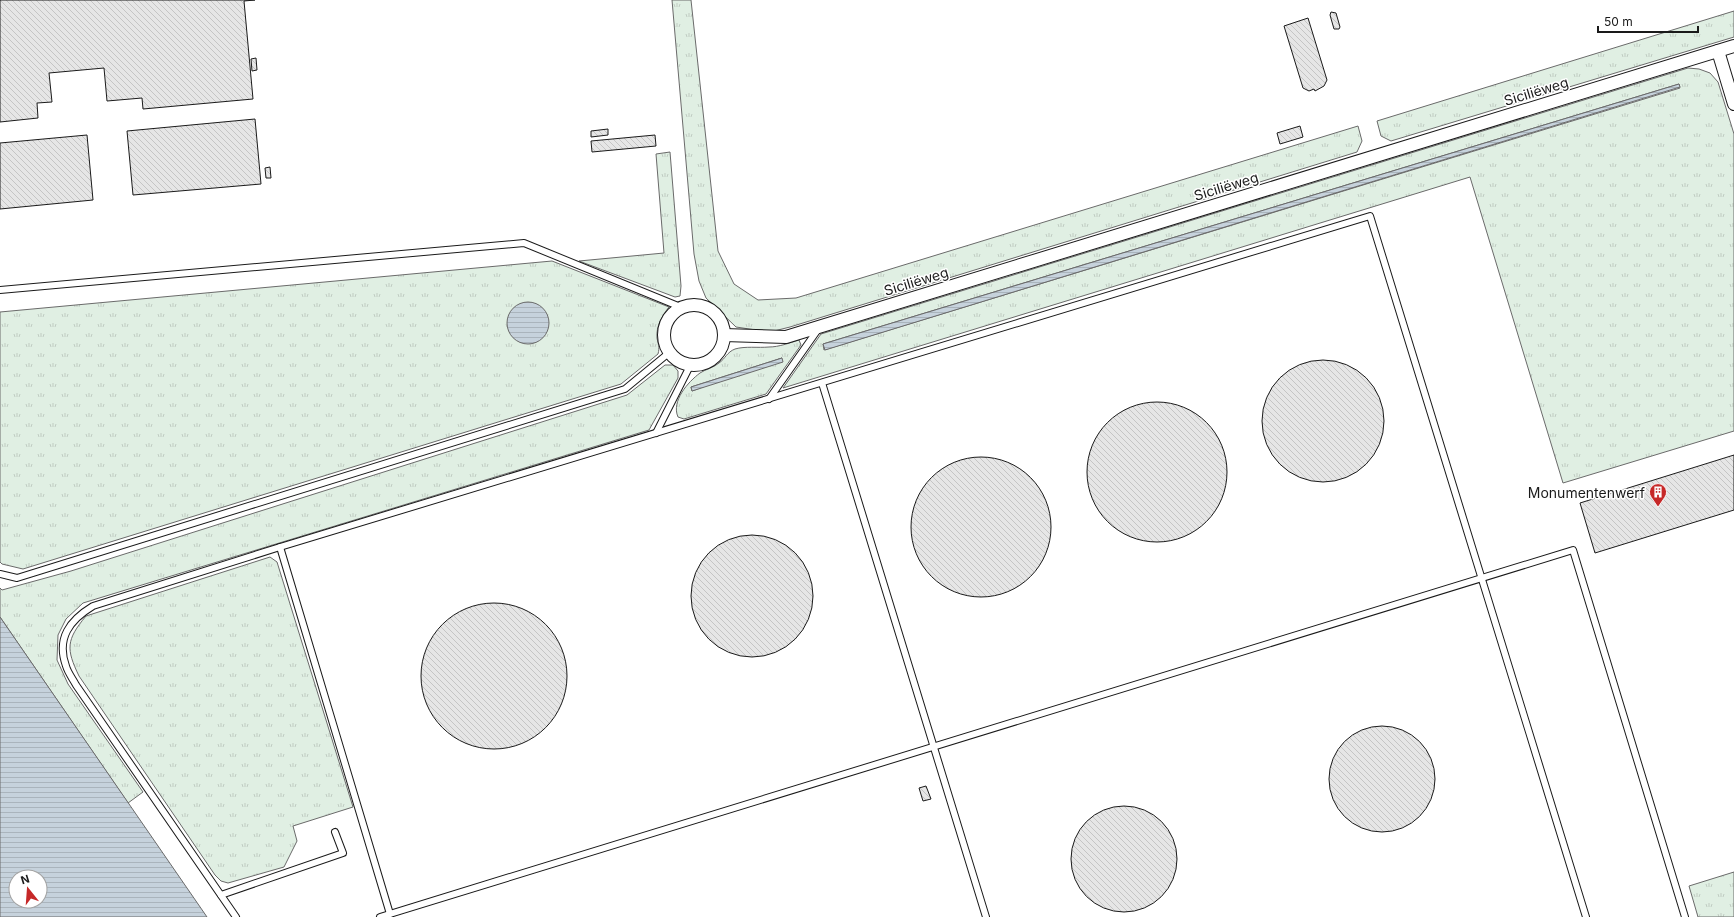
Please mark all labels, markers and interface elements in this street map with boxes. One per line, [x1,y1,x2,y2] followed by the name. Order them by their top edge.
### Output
[1598,8,1698,34] scale bar
[1604,14,1633,29] text: 50 m
[1502,73,1570,109] street label: Siciliëweg
[1192,168,1260,204] street label: Siciliëweg
[882,263,950,299] street label: Siciliëweg
[1648,482,1668,507] building icon: Monumentenwerf
[1528,484,1645,501] place label: Monumentenwerf
[8,869,48,909] north arrow
[19,872,31,887] text: N

